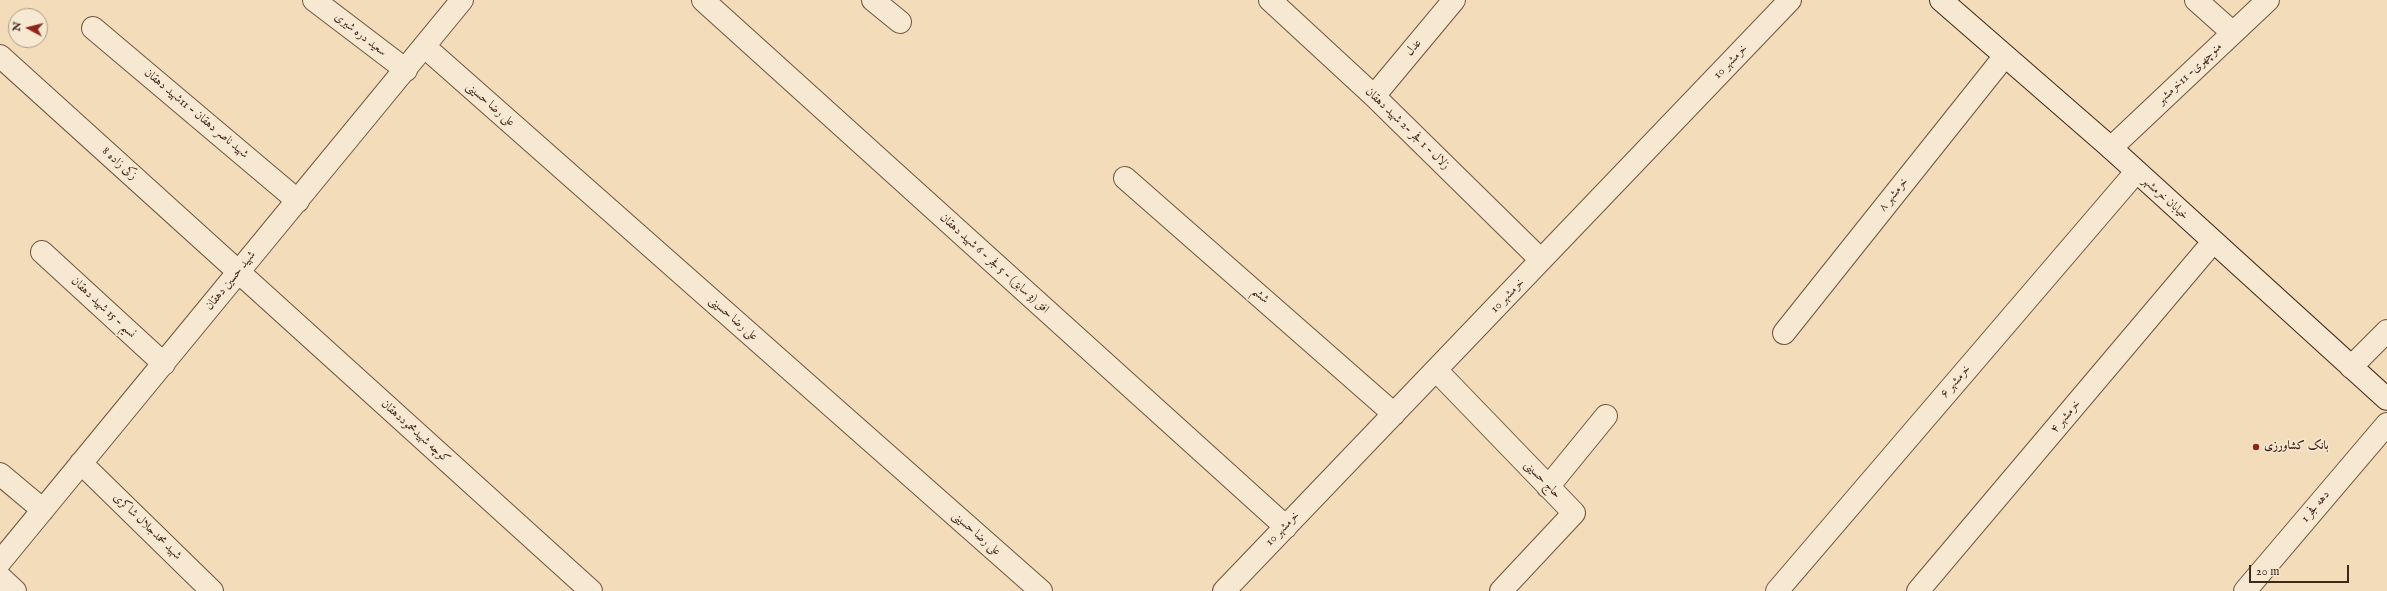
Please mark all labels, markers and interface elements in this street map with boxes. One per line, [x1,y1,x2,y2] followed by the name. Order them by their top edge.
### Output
[8,8,48,48] north arrow
[331,10,389,60] street label: سعید دره شیری
[10,21,25,32] text: N
[1403,37,1425,59] street label: عدل
[2154,40,2226,108] street label: منوچهری- 11خرمشهر
[1711,42,1751,82] street label: خرمشهر 10
[141,66,251,162] street label: شهید ناصر دهقان - 11شهید دهقان
[463,80,517,130] street label: علی رضا حسینی
[1362,85,1452,173] street label: زلال - 1 فجر -2 شهید دهقان
[99,145,139,183] street label: زکی زاده 8
[2139,174,2191,224] street label: خیابان خرمشهر
[1876,175,1912,215] street label: خرمشهر ۸
[936,211,1052,317] street label: افق (3 سابق) - 5 فجر - 6 شهید دهقان
[203,248,259,314] street label: شهید حسین دهقان
[68,274,138,342] street label: نسیم - 15 شهید دهقان
[1488,276,1528,316] street label: خرمشهر 10
[1248,285,1272,307] street label: ششم
[706,294,760,344] street label: علی رضا حسینی
[1938,363,1974,401] street label: خرمشهر ۶
[377,397,453,467] street label: کوچه شهیدمحموددهقان
[2048,397,2084,437] street label: خرمشهر ۴
[2264,440,2329,454] place label: بانک کشاورزی
[2251,442,2261,452] marker: بانک کشاورزی
[1521,458,1563,502] street label: حاج حسینی
[2299,488,2333,526] street label: دهه فجر 1
[110,491,184,563] street label: شهید محمدجلال شاکری
[949,509,1003,559] street label: علی رضا حسینی
[1263,509,1303,549] street label: خرمشهر 10
[2251,557,2351,583] scale bar
[2256,564,2279,579] text: 20 m

